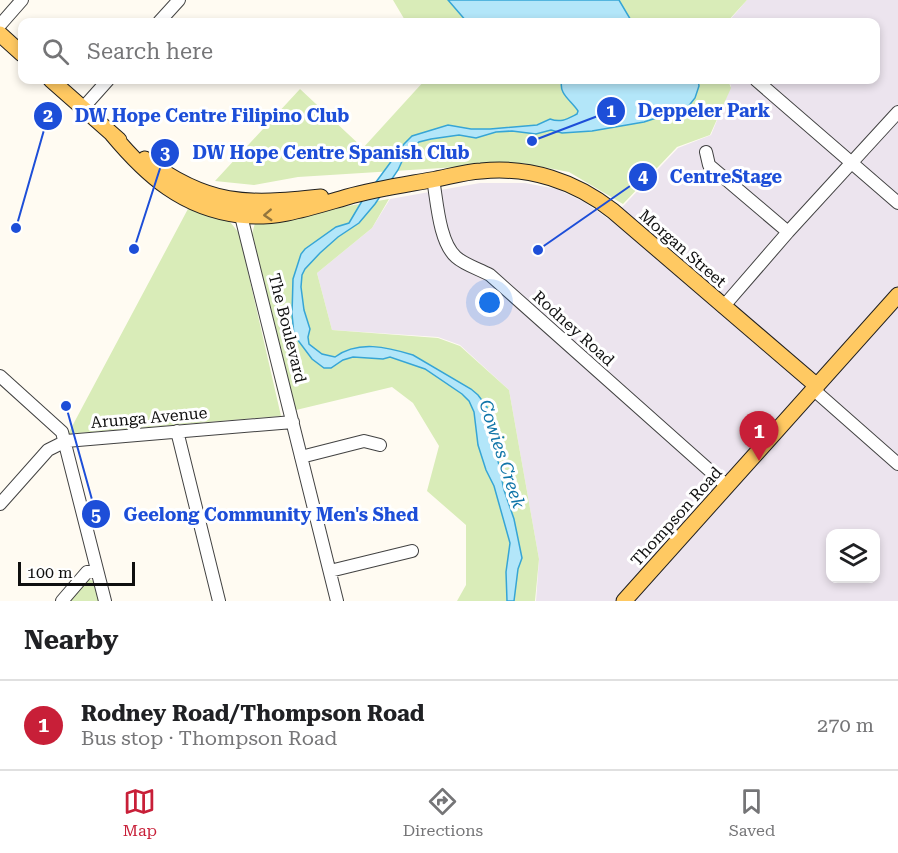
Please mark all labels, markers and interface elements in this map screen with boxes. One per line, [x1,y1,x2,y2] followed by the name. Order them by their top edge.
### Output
[18,18,880,84] search box
[39,35,72,68] icon: search
[87,39,213,64] text: Search here
[596,93,782,129] callout: Deppeler Park
[33,98,361,134] callout: DW Hope Centre Filipino Club
[606,100,616,121] text: 1
[638,100,771,121] text: Deppeler Park
[43,105,53,126] text: 2
[75,105,349,126] text: DW Hope Centre Filipino Club
[150,135,481,171] callout: DW Hope Centre Spanish Club
[160,142,170,163] text: 3
[192,142,470,163] text: DW Hope Centre Spanish Club
[628,159,794,195] callout: CentreStage
[638,166,648,187] text: 4
[670,166,783,187] text: CentreStage
[635,205,730,291] street label: Morgan Street
[263,208,272,221] one-way arrow
[265,271,310,385] street label: The Boulevard
[529,287,618,370] street label: Rodney Road
[475,288,504,317] your location
[475,397,530,511] water label: Cowies Creek
[90,403,208,432] street label: Arunga Avenue
[740,412,778,461] pin: 1
[627,463,726,570] street label: Thompson Road
[81,496,430,532] callout: Geelong Community Men's Shed
[91,504,101,525] text: 5
[124,504,418,525] text: Geelong Community Men's Shed
[826,529,880,583] map controls
[826,529,880,583] button: layers
[18,559,135,586] scale bar
[27,563,73,582] text: 100 m
[24,625,118,655] text: Nearby
[81,701,425,726] text: Rodney Road/Thompson Road
[38,713,49,737] text: 1
[817,713,874,737] text: 270 m
[81,726,337,750] text: Bus stop · Thompson Road
[123,785,157,840] tab: Map
[403,785,483,840] tab: Directions
[729,785,775,840] tab: Saved

